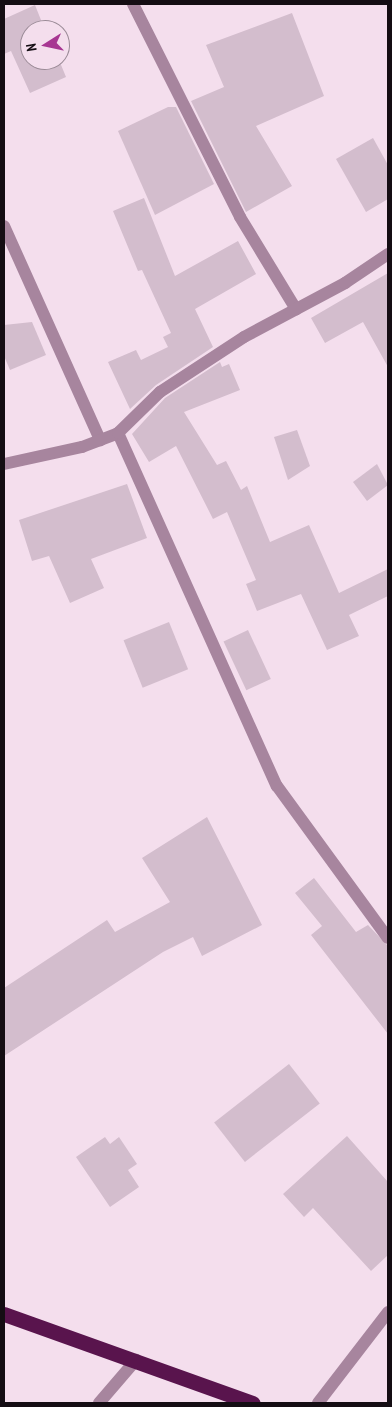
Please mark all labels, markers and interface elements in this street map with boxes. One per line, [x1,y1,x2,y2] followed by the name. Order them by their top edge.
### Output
[20,20,70,70] north arrow
[22,42,41,53] text: N

